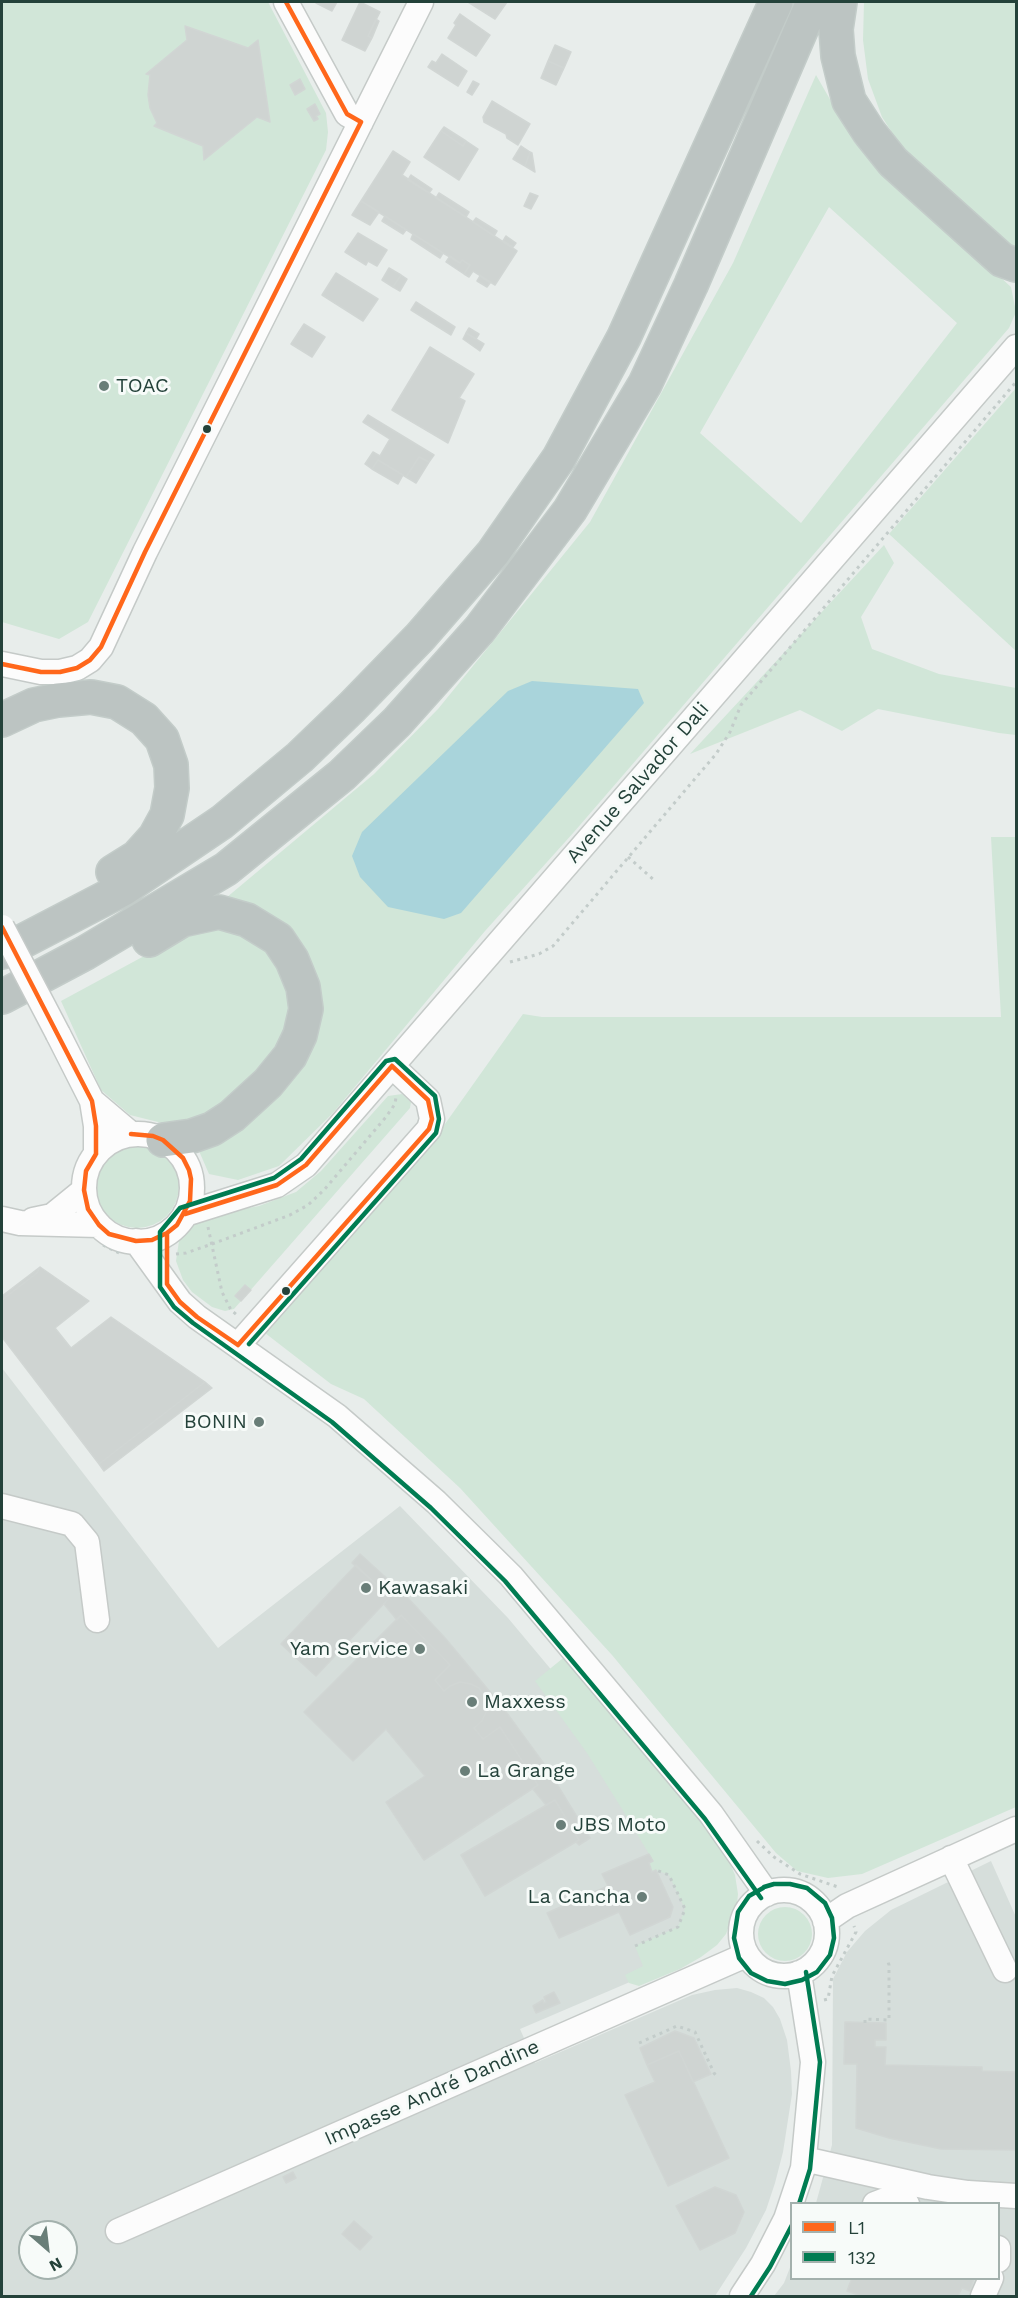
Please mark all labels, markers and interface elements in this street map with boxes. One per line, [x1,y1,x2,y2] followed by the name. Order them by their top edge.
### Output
[116,374,169,398] place label: TOAC
[97,379,111,393] marker: TOAC
[201,423,213,435] unlabelled marker
[562,698,714,868] street label: Avenue Salvador Dali
[280,1285,292,1297] unlabelled marker
[184,1410,247,1434] place label: BONIN
[252,1415,266,1429] marker: BONIN
[378,1576,468,1600] place label: Kawasaki
[359,1581,373,1595] marker: Kawasaki
[290,1637,408,1661] place label: Yam Service
[413,1642,427,1656] marker: Yam Service
[484,1690,566,1714] place label: Maxxess
[465,1695,479,1709] marker: Maxxess
[477,1759,575,1783] place label: La Grange
[458,1764,472,1778] marker: La Grange
[573,1813,666,1837] place label: JBS Moto
[554,1818,568,1832] marker: JBS Moto
[528,1885,630,1909] place label: La Cancha
[635,1890,649,1904] marker: La Cancha
[321,2035,543,2151] street label: Impasse André Dandine
[790,2202,1000,2280] legend
[848,2217,865,2238] text: L1
[18,2220,78,2280] north arrow
[848,2247,876,2268] text: 132
[46,2253,65,2276] text: N

